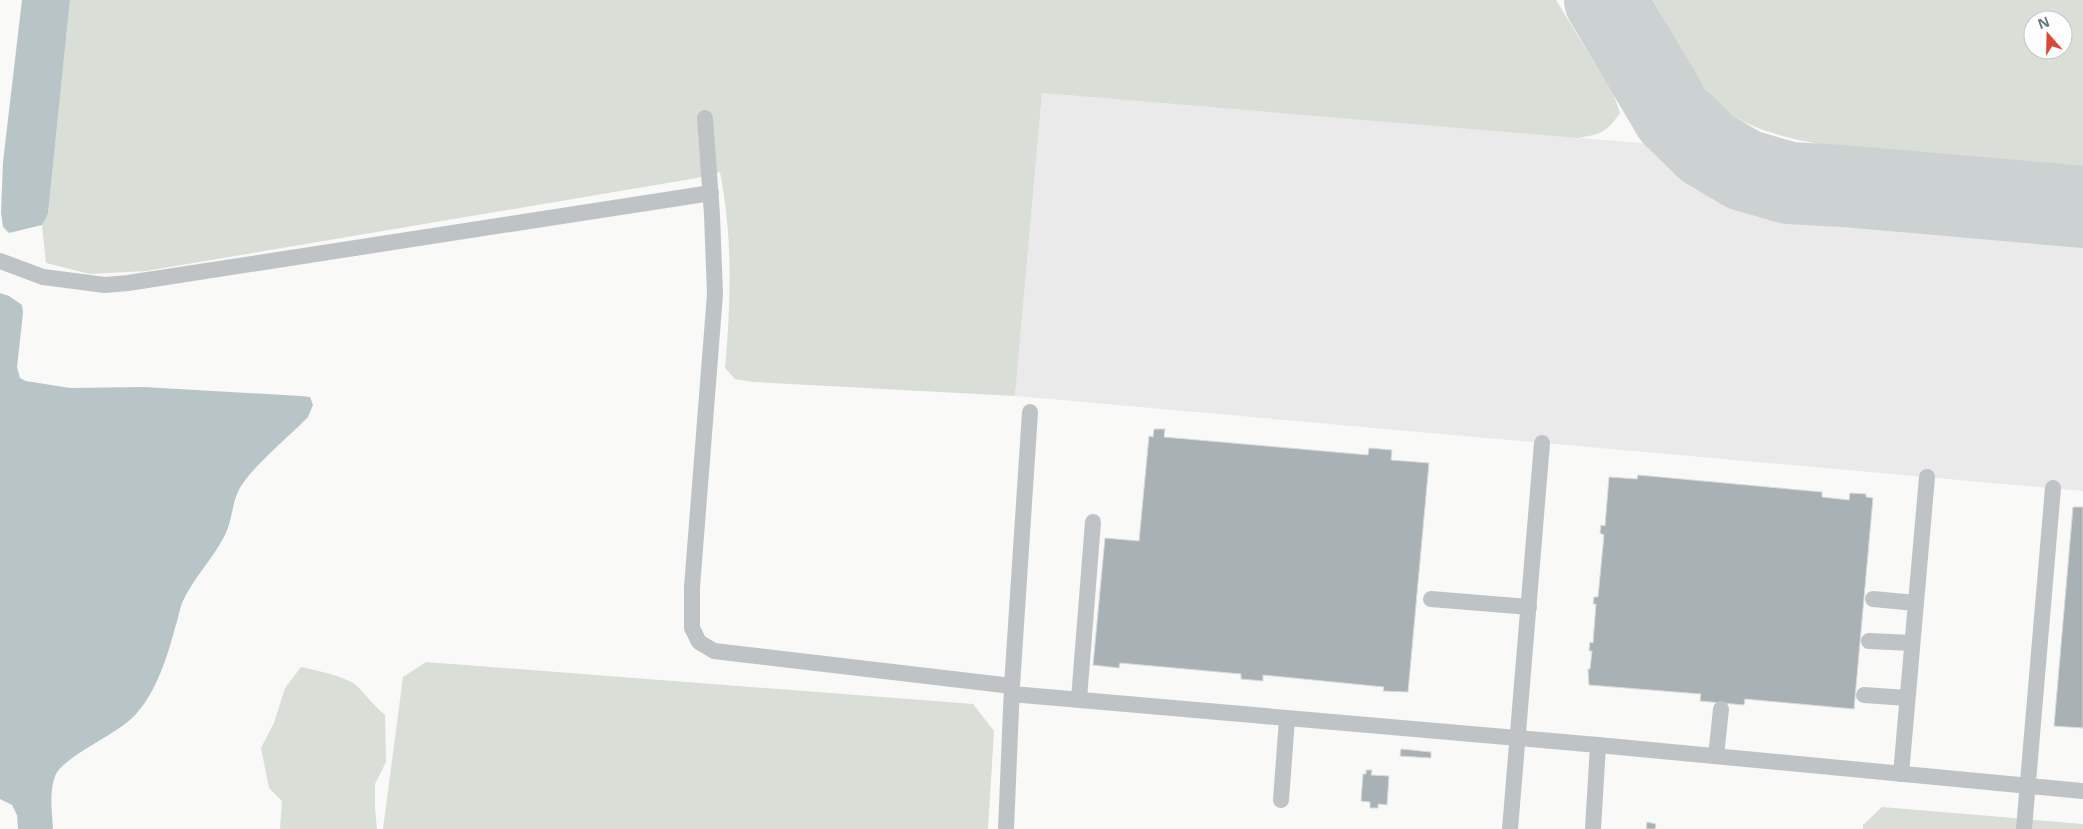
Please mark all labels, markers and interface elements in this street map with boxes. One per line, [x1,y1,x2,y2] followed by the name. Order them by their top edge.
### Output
[2023,10,2073,60] north arrow
[2035,11,2052,33] text: N

